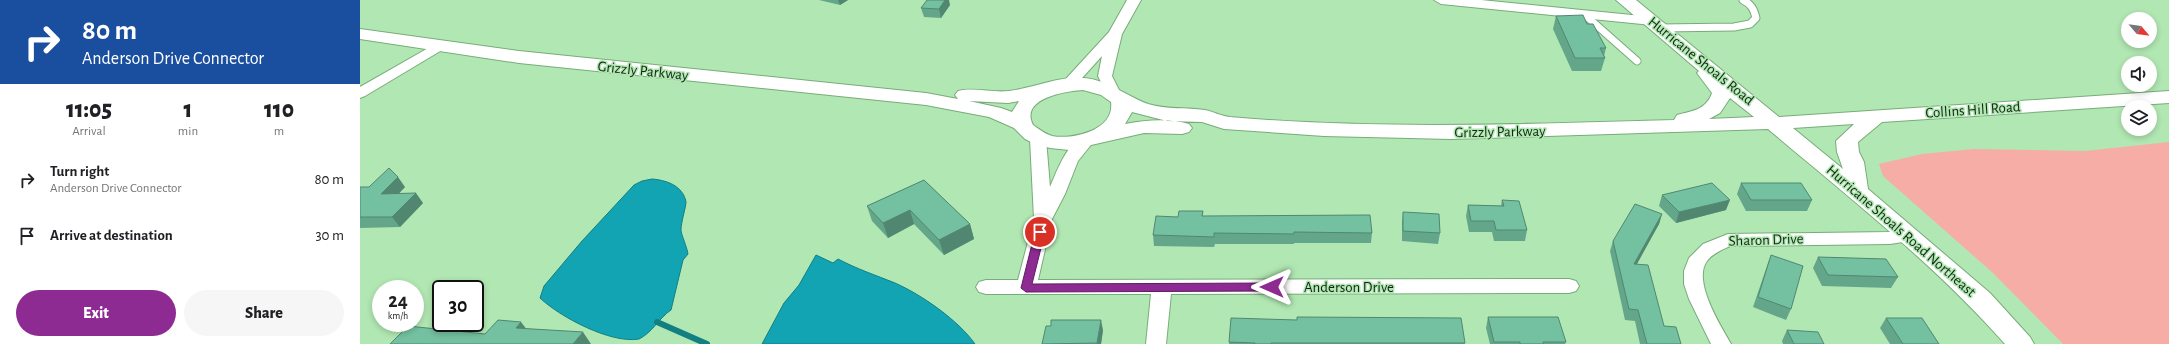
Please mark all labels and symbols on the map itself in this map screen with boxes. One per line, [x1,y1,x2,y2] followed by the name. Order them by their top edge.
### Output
[2121,12,2157,48] north arrow
[1645,14,1757,108] street label: Hurricane Shoals Road
[597,59,690,83] street label: Grizzly Parkway
[1925,99,2021,121] street label: Collins Hill Road
[1454,124,1546,140] street label: Grizzly Parkway
[1824,162,1979,300] street label: Hurricane Shoals Road Northeast
[1023,215,1057,249] pin
[1728,231,1804,249] street label: Sharon Drive
[1251,266,1293,308] position arrow
[432,280,484,332] speed limit sign: 30
[1304,280,1394,295] street label: Anderson Drive

